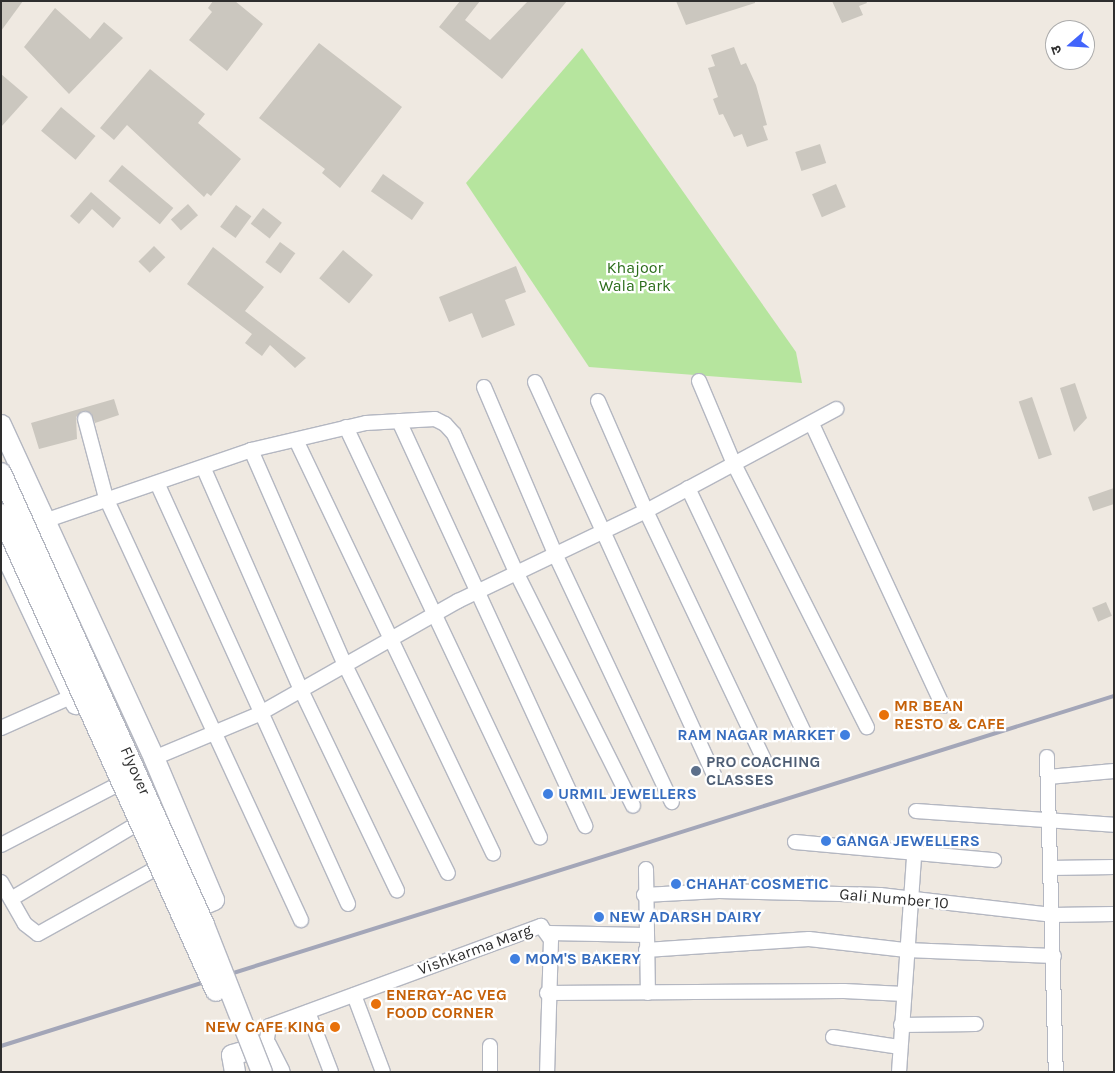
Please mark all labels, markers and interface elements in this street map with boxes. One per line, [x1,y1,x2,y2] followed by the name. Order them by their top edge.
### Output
[1045,20,1095,70] north arrow
[1047,43,1066,56] text: उ
[599,258,671,296] park label: Khajoor Wala Park
[894,696,1005,734] place label: MR BEAN RESTO & CAFE
[878,709,890,721] marker: MR BEAN RESTO & CAFE
[677,725,835,745] place label: RAM NAGAR MARKET
[839,729,851,741] marker: RAM NAGAR MARKET
[116,744,154,798] street label: Flyover
[706,752,820,790] place label: PRO COACHING CLASSES
[690,765,702,777] marker: PRO COACHING CLASSES
[558,784,697,804] place label: URMIL JEWELLERS
[542,788,554,800] marker: URMIL JEWELLERS
[836,831,980,851] place label: GANGA JEWELLERS
[820,835,832,847] marker: GANGA JEWELLERS
[686,874,829,894] place label: CHAHAT COSMETIC
[670,878,682,890] marker: CHAHAT COSMETIC
[838,885,950,913] street label: Gali Number 10
[609,907,761,927] place label: NEW ADARSH DAIRY
[593,911,605,923] marker: NEW ADARSH DAIRY
[415,920,535,980] street label: Vishkarma Marg
[525,949,641,969] place label: MOM'S BAKERY
[509,953,521,965] marker: MOM'S BAKERY
[386,985,507,1023] place label: ENERGY-AC VEG FOOD CORNER
[370,998,382,1010] marker: ENERGY-AC VEG FOOD CORNER
[205,1017,325,1037] place label: NEW CAFE KING
[329,1021,341,1033] marker: NEW CAFE KING

